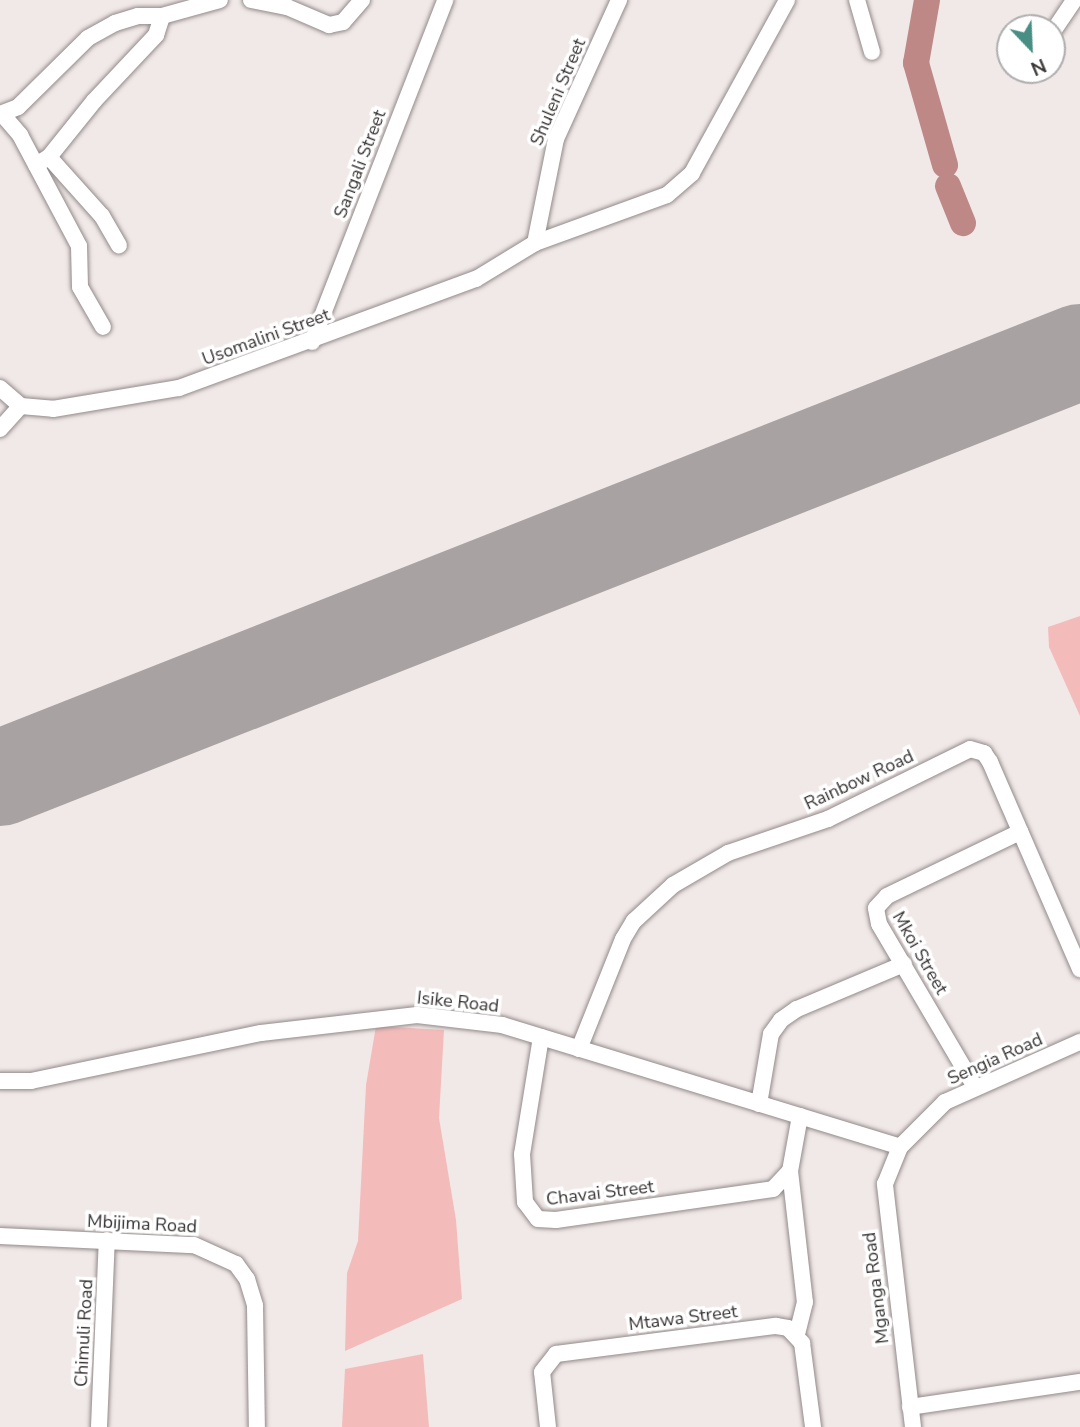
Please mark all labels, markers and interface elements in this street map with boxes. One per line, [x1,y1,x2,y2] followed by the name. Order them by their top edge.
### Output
[996,14,1066,84] north arrow
[526,35,590,149] street label: Shuleni Street
[1027,52,1050,81] text: N
[329,107,391,221] street label: Sangali Street
[199,304,333,370] street label: Usomalini Street
[801,745,917,815] street label: Rainbow Road
[888,908,952,998] street label: Mkoi Street
[416,987,500,1017] street label: Isike Road
[944,1028,1046,1090] street label: Sengia Road
[545,1176,655,1210] street label: Chavai Street
[87,1210,197,1238] street label: Mbijima Road
[858,1231,894,1345] street label: Mganga Road
[70,1278,98,1388] street label: Chimuli Road
[627,1301,739,1335] street label: Mtawa Street

